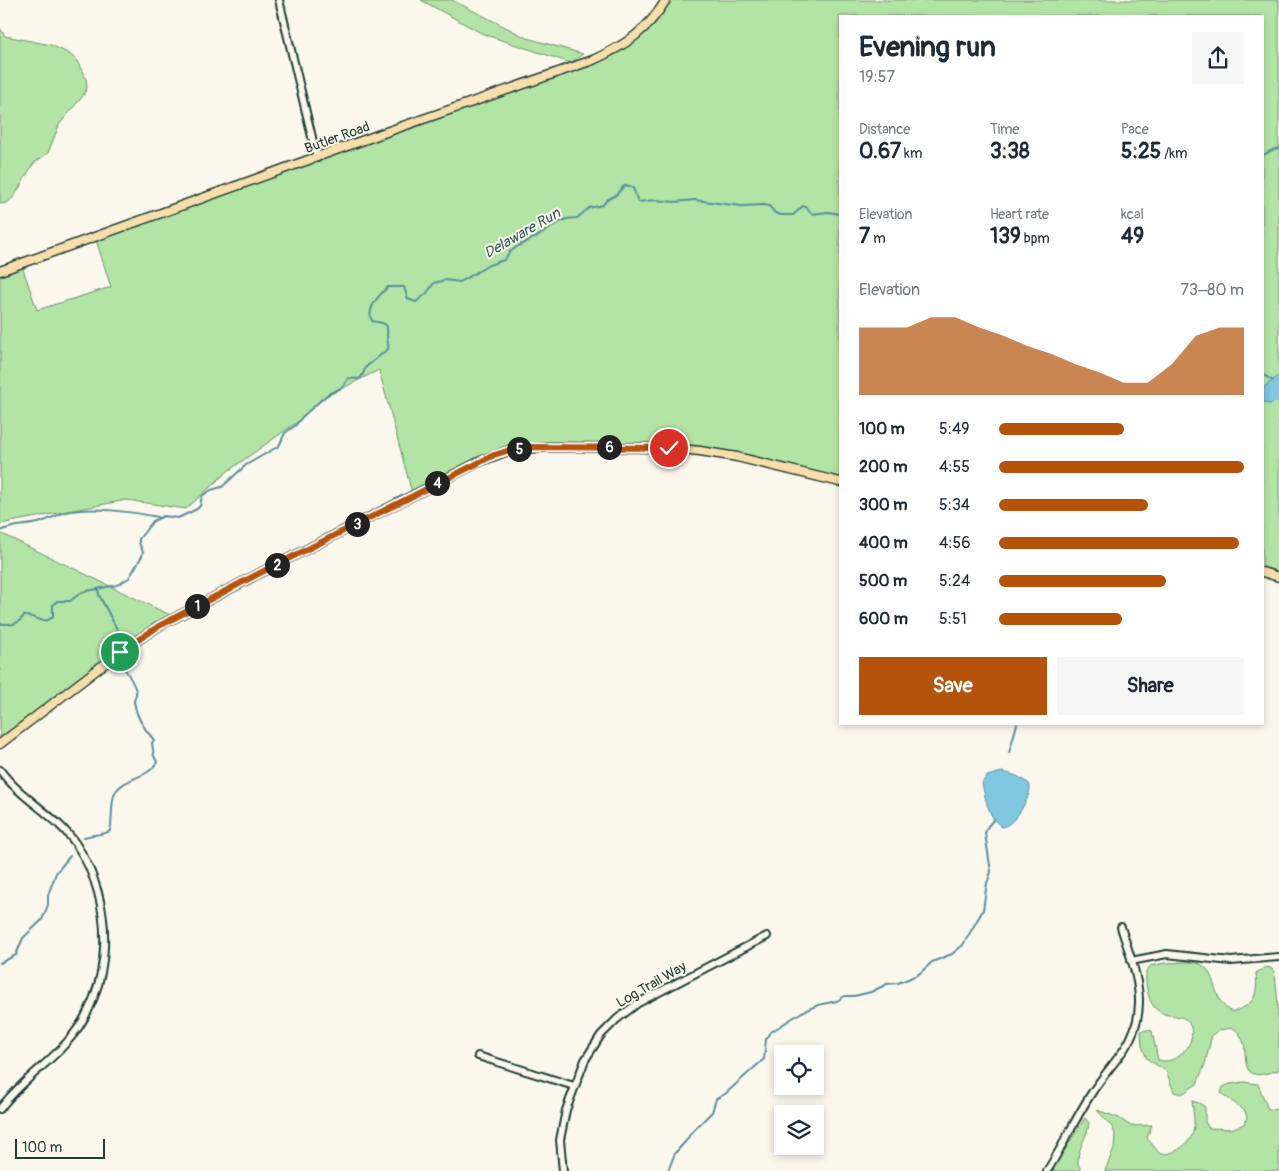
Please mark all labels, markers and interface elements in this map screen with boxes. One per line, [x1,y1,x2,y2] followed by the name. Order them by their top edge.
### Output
[859,30,996,65] text: Evening run
[1192,32,1244,84] button: share
[859,67,895,87] text: 19:57
[302,118,372,157] street label: Butler Road
[859,121,910,138] text: Distance
[990,121,1019,138] text: Time
[1121,121,1149,138] text: Pace
[859,138,901,165] text: 0.67
[990,138,1030,165] text: 3:38
[1121,138,1161,165] text: 5:25
[901,145,922,162] text: km
[1161,145,1187,162] text: /km
[481,203,565,263] water label: Delaware Run
[859,206,912,223] text: Elevation
[990,206,1049,223] text: Heart rate
[1121,206,1144,223] text: kcal
[859,223,870,250] text: 7
[990,223,1021,250] text: 139
[1121,223,1144,250] text: 49
[870,230,886,247] text: m
[1021,230,1050,247] text: bpm
[859,280,920,300] text: Elevation
[1181,280,1244,300] text: 73–80 m
[859,419,905,439] text: 100 m
[939,419,969,439] text: 5:49
[648,427,690,469] pin
[596,434,622,460] pin: 6
[655,434,683,462] icon: check
[506,436,532,462] pin: 5
[605,439,614,456] text: 6
[516,441,523,458] text: 5
[859,457,907,477] text: 200 m
[939,457,970,477] text: 4:55
[424,470,450,496] pin: 4
[433,475,442,492] text: 4
[859,495,907,515] text: 300 m
[939,495,970,515] text: 5:34
[344,512,370,536] pin: 3
[354,516,361,533] text: 3
[859,533,908,553] text: 400 m
[939,533,971,553] text: 4:56
[264,552,290,578] pin: 2
[274,557,281,574] text: 2
[859,571,907,591] text: 500 m
[939,571,970,591] text: 5:24
[184,594,210,618] pin: 1
[195,598,200,615] text: 1
[859,609,908,629] text: 600 m
[939,609,967,629] text: 5:51
[99,631,141,673] pin
[106,638,134,666] icon: arrive
[859,657,1047,715] button: Save
[1057,657,1244,715] button: Share
[613,958,689,1011] street label: Log Trail Way
[774,1045,824,1155] map controls
[774,1045,824,1095] button: locate
[774,1105,824,1155] button: layers
[15,1136,105,1159] scale bar
[22,1139,62,1156] text: 100 m

